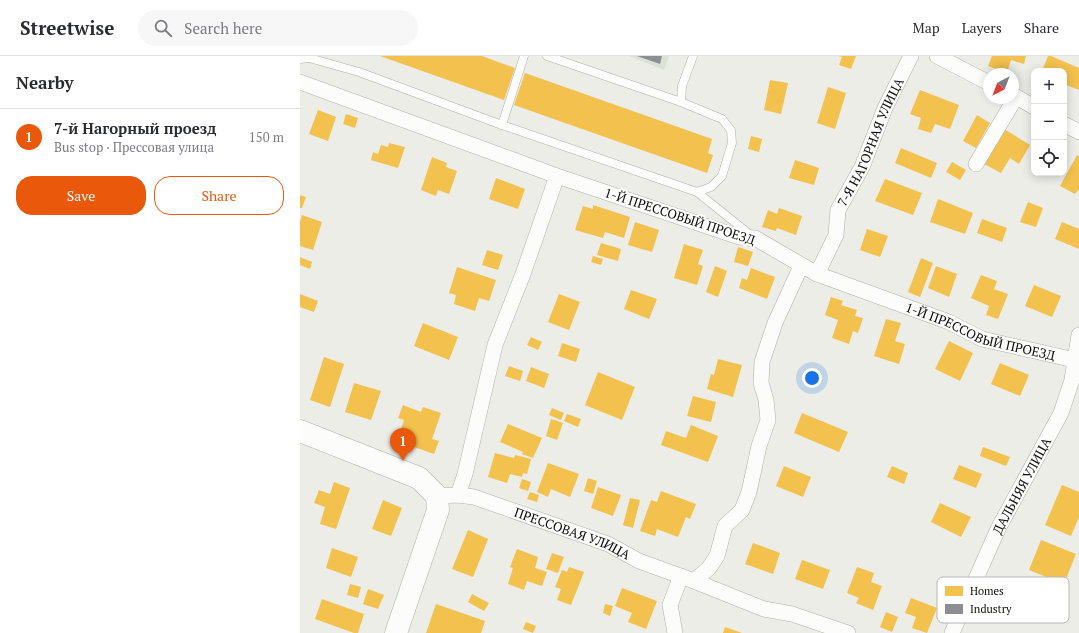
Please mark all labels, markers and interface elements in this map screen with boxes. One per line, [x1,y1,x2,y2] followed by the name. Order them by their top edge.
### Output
[138,10,418,46] search box
[20,15,114,40] text: Streetwise
[152,17,174,39] icon: search
[184,18,262,38] text: Search here
[913,18,940,37] text: Map
[962,18,1002,37] text: Layers
[1024,18,1059,37] text: Share
[983,68,1019,104] north arrow
[1031,68,1067,176] map controls
[1031,68,1067,104] button: +
[16,71,74,94] text: Nearby
[833,75,908,209] street label: 7-Я НАГОРНАЯ УЛИЦА
[1031,104,1067,140] button: −
[54,118,216,138] text: 7-й Нагорный проезд
[25,128,33,146] text: 1
[249,128,284,146] text: 150 m
[54,138,214,156] text: Bus stop · Прессовая улица
[1031,140,1067,176] button: locate
[16,176,146,215] button: Save
[154,176,284,215] button: Share
[602,183,758,249] street label: 1-Й ПРЕССОВЫЙ ПРОЕЗД
[903,298,1057,364] street label: 1-Й ПРЕССОВЫЙ ПРОЕЗД
[802,368,822,388] your location
[390,428,416,461] pin: 1
[988,434,1055,537] street label: ДАЛЬНЯЯ УЛИЦА
[512,503,634,564] street label: ПРЕССОВАЯ УЛИЦА
[937,577,1069,623] legend
[970,584,1004,598] text: Homes
[970,602,1012,616] text: Industry

